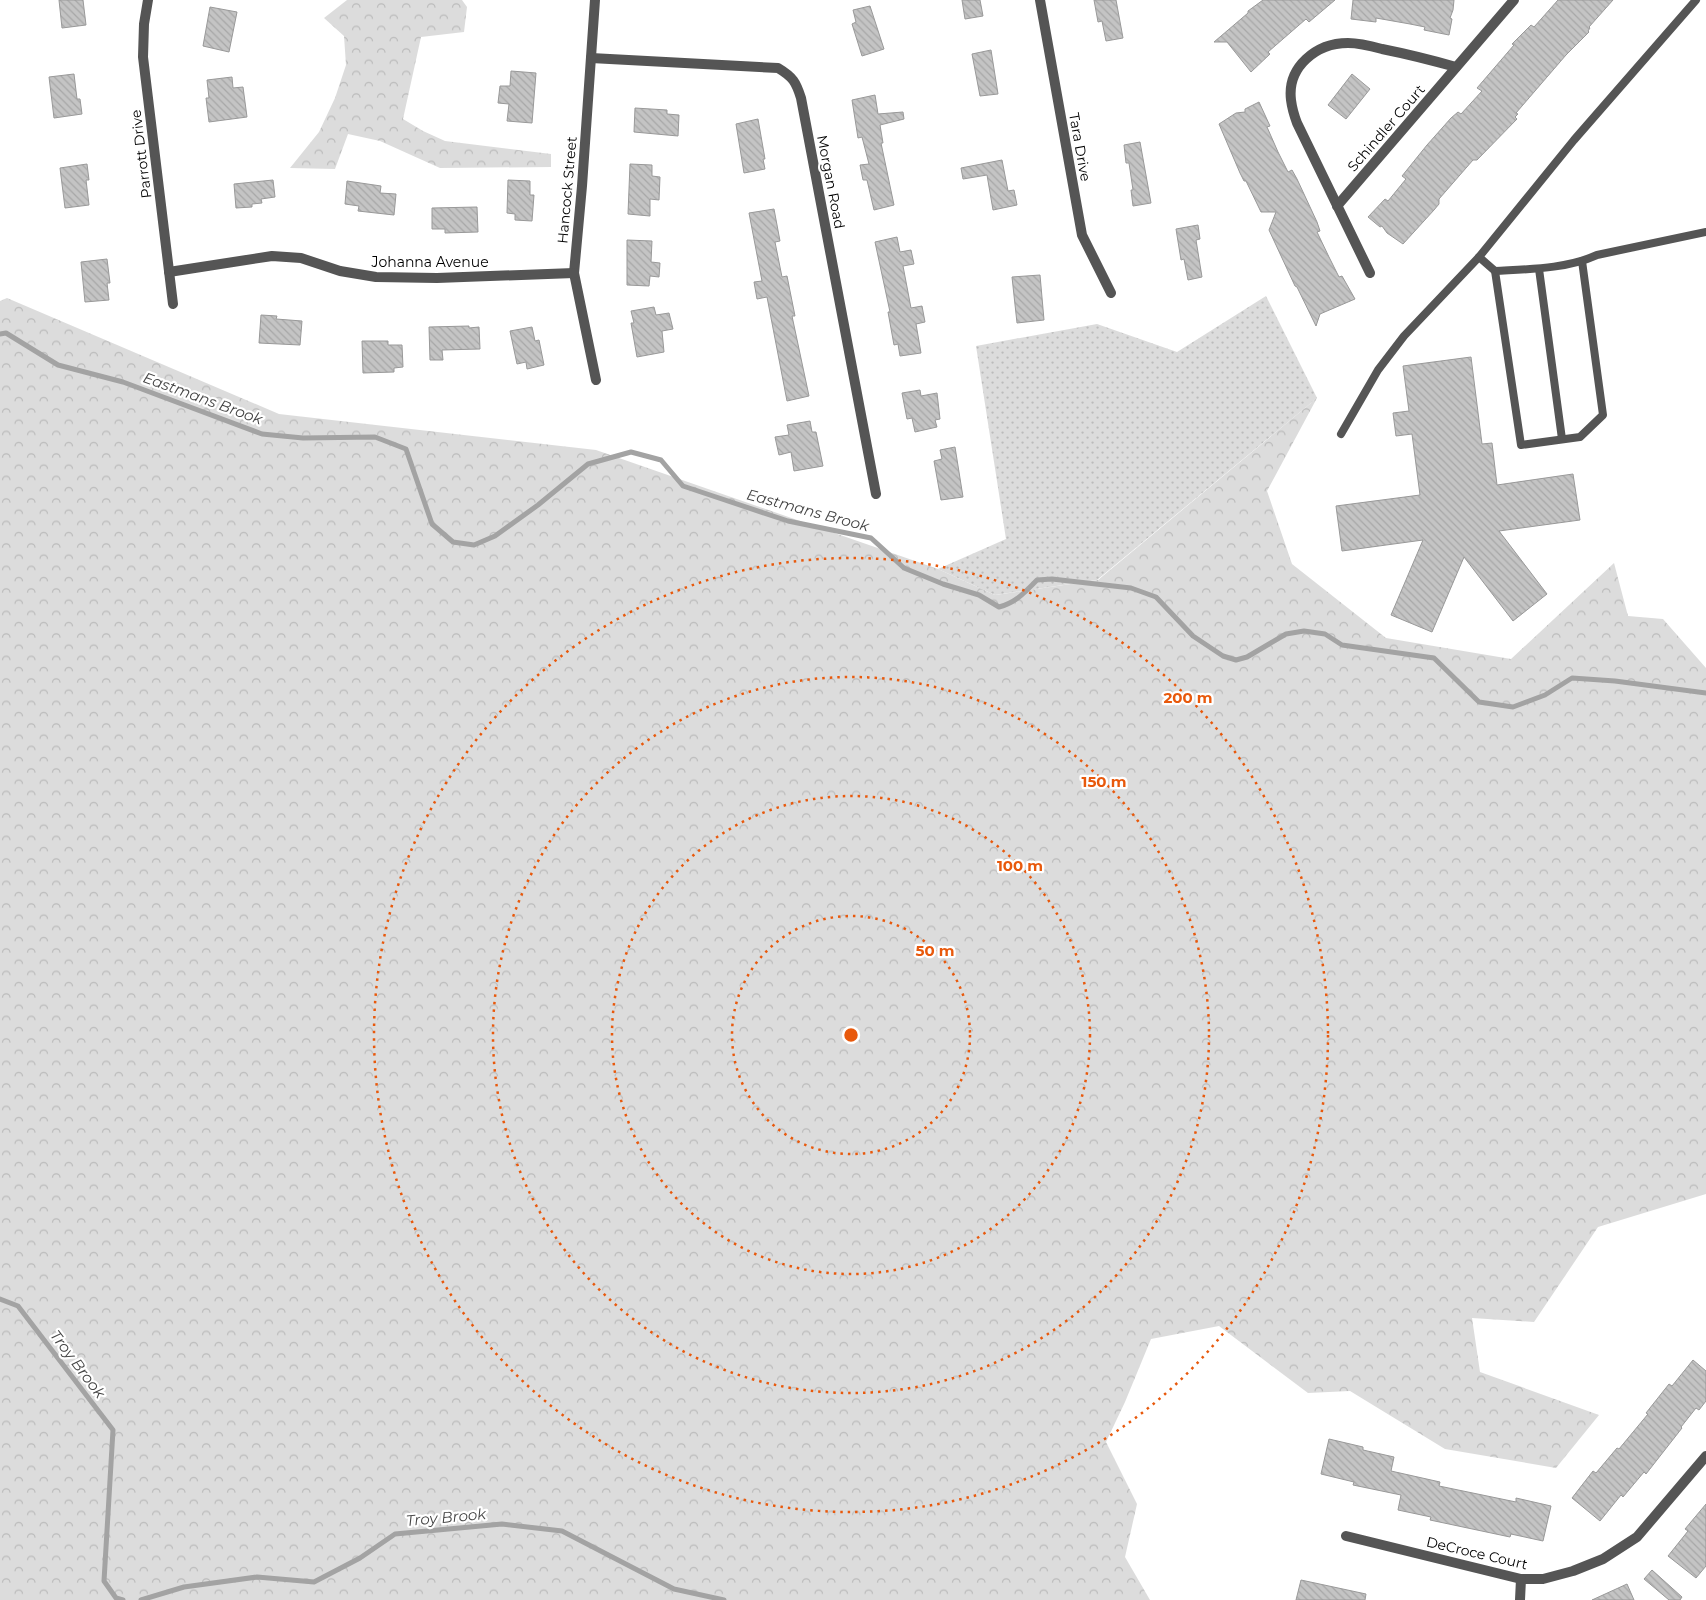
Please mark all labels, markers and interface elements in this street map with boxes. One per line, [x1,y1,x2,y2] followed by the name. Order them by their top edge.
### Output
[1343,81,1429,175] street label: Schindler Court
[127,109,155,199] street label: Parrott Drive
[1065,111,1095,183] street label: Tara Drive
[813,134,849,230] street label: Morgan Road
[553,135,581,244] street label: Hancock Street
[370,253,489,271] street label: Johanna Avenue
[141,368,266,429] water label: Eastmans Brook
[745,485,872,536] water label: Eastmans Brook
[1163,688,1213,707] text: 200 m
[1082,772,1126,791] text: 150 m
[997,856,1043,875] text: 100 m
[915,941,955,960] text: 50 m
[842,1026,860,1044] centre of rings
[46,1326,110,1403] water label: Troy Brook
[405,1504,488,1530] water label: Troy Brook
[1425,1533,1530,1573] street label: DeCroce Court

